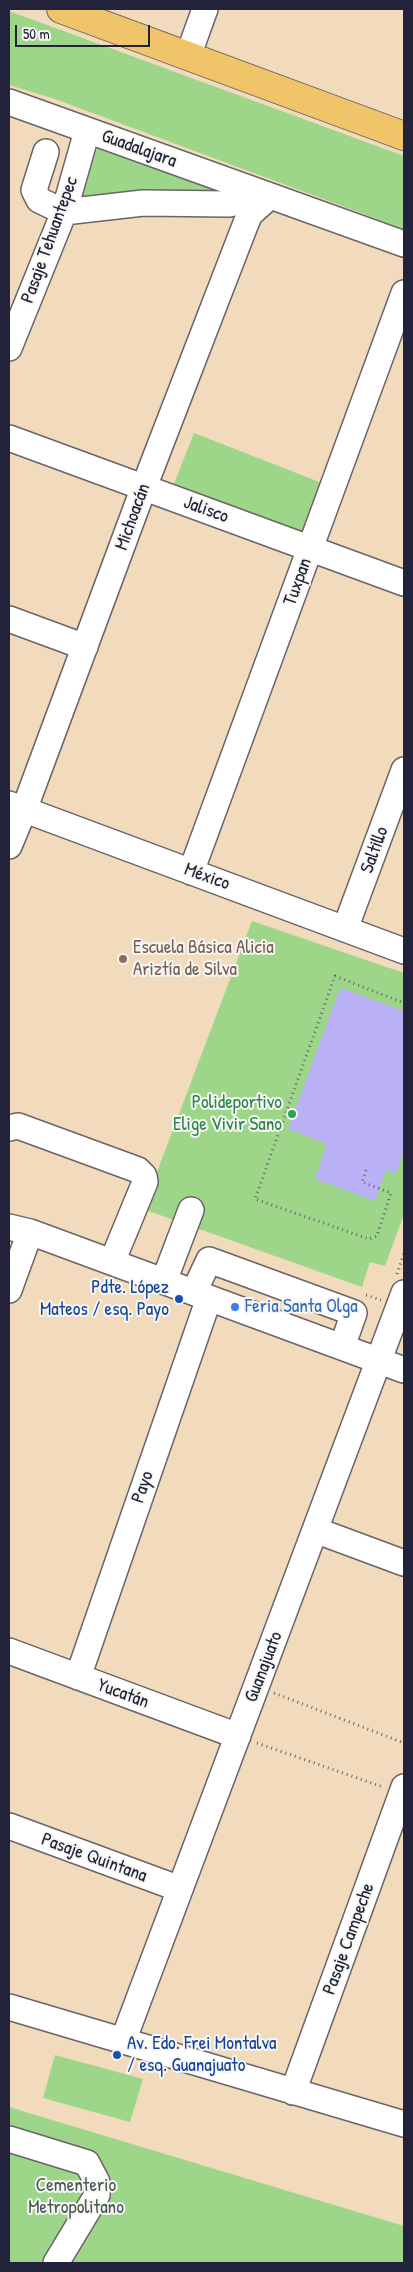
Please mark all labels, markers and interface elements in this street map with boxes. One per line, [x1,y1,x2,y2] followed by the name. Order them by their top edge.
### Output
[18,15,152,47] scale bar
[23,23,50,44] text: 50 m
[98,125,180,173] street label: Guadalajara
[17,174,83,306] street label: Pasaje Tehuantepec
[110,480,156,554] street label: Michoacán
[180,491,232,529] street label: Jalisco
[279,555,317,609] street label: Tuxpan
[356,824,394,876] street label: Saltillo
[181,858,233,896] street label: México
[133,937,274,981] place label: Escuela Básica Alicia Ariztía de Silva
[117,953,129,965] marker: Escuela Básica Alicia Ariztía de Silva
[173,1092,282,1136] place label: Polideportivo Elige Vivir Sano
[286,1108,298,1120] marker: Polideportivo Elige Vivir Sano
[40,1277,169,1321] place label: Pdte. López Mateos / esq. Payo
[173,1293,185,1305] marker: Pdte. López Mateos / esq. Payo
[245,1296,358,1318] place label: Feria Santa Olga
[229,1301,241,1313] marker: Feria Santa Olga
[127,1468,159,1506] street label: Payo
[240,1628,288,1706] street label: Guanajuato
[94,1674,152,1714] street label: Yucatán
[38,1828,150,1888] street label: Pasaje Quintana
[318,1880,380,1998] street label: Pasaje Campeche
[127,2033,276,2077] place label: Av. Edo. Frei Montalva / esq. Guanajuato
[111,2049,123,2061] marker: Av. Edo. Frei Montalva / esq. Guanajuato
[28,2175,124,2219] park label: Cementerio Metropolitano

